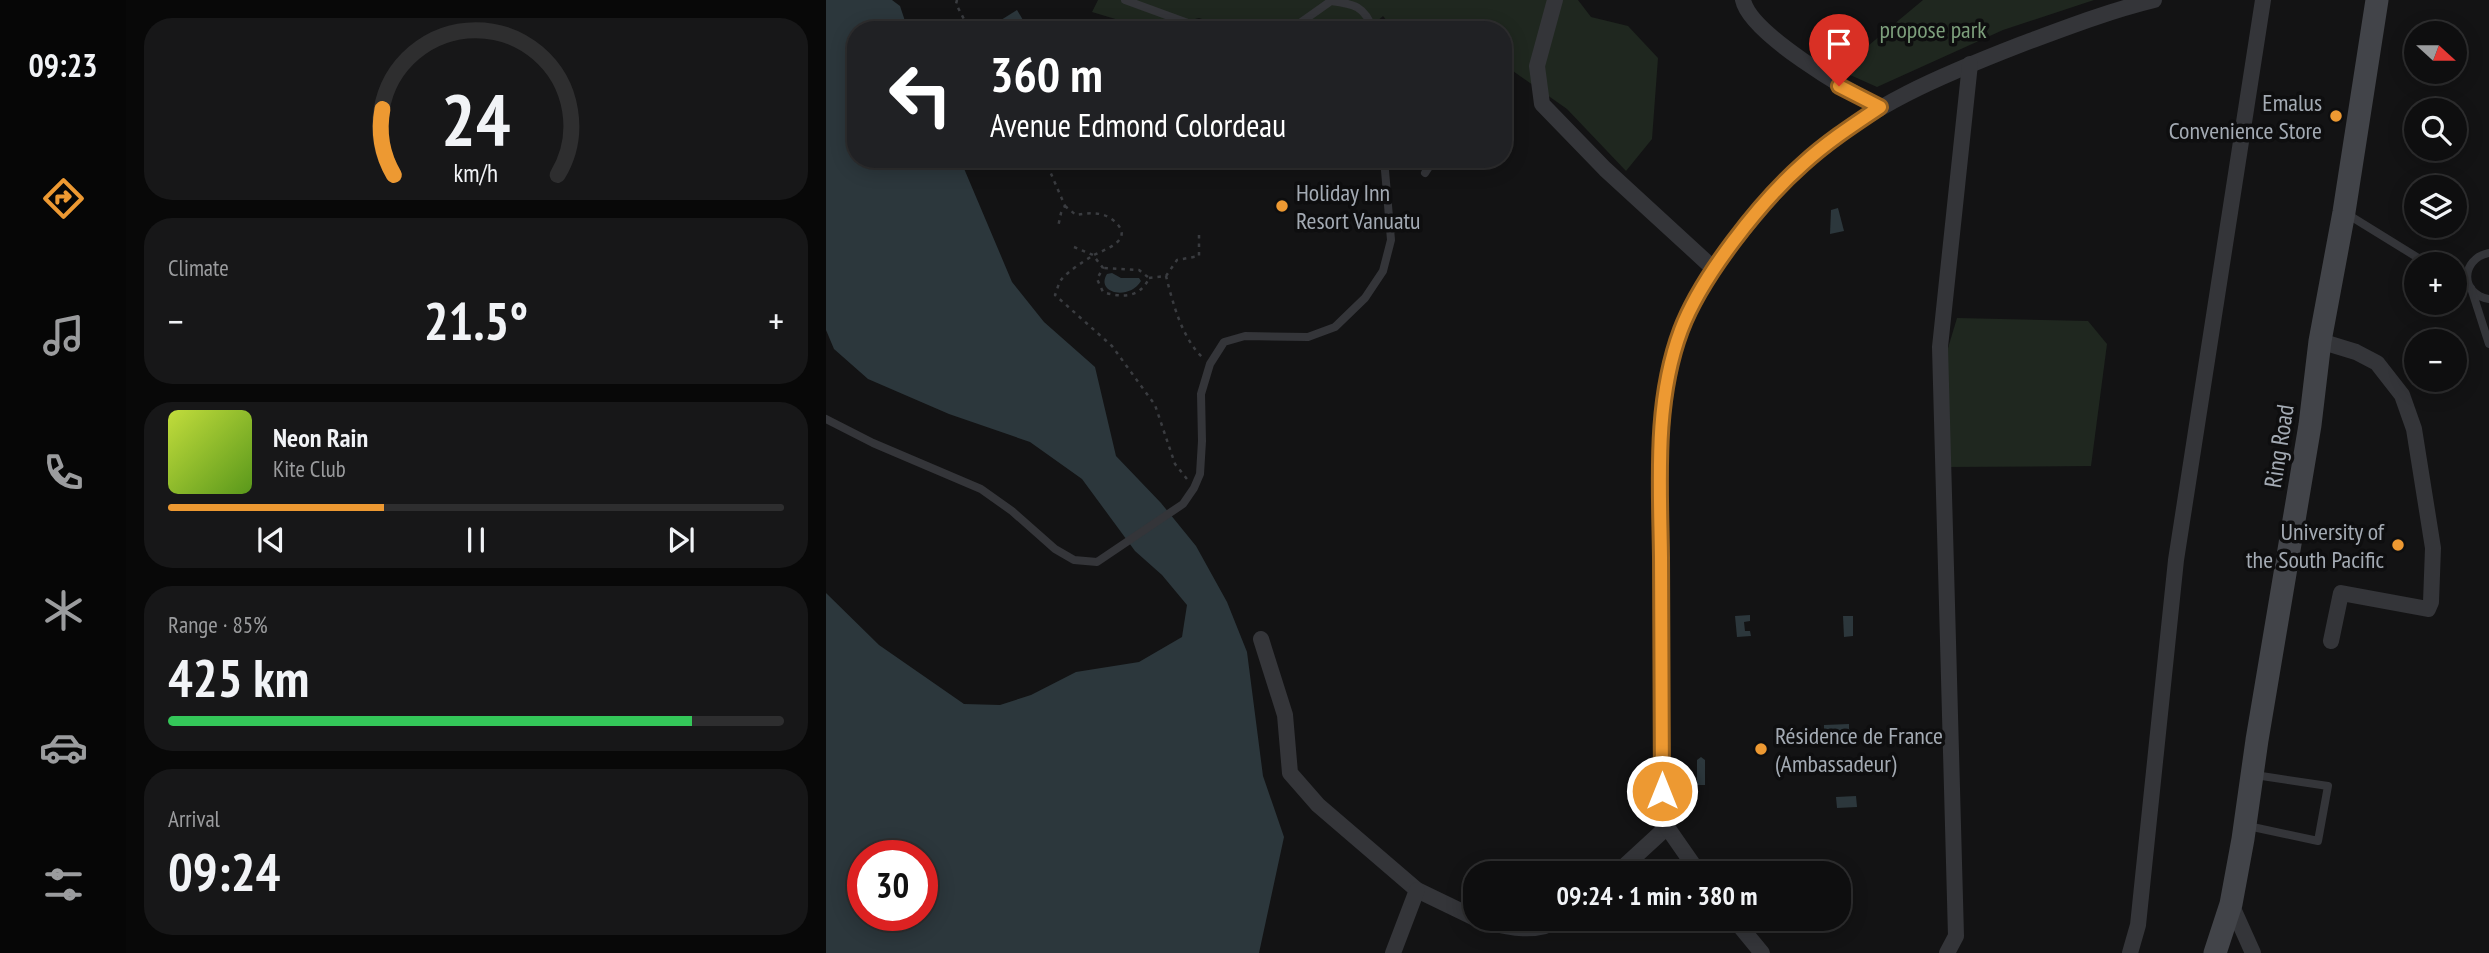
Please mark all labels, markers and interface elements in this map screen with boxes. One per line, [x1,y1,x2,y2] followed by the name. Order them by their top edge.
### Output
[1809,14,1869,86] pin
[1879,14,1987,45] park label: propose park
[2404,21,2468,84] north arrow
[2404,21,2467,392] map controls
[1820,25,1858,63] icon: arrive
[990,42,1103,106] text: 360 m
[28,44,98,86] text: 09:23
[875,49,966,140] icon: left
[441,71,511,165] text: 24
[2169,87,2322,146] place label: Emalus Convenience Store
[2404,98,2467,161] button: search
[990,104,1286,146] text: Avenue Edmond Colordeau
[2328,108,2344,124] marker: Emalus Convenience Store
[454,157,498,189] text: km/h
[39,174,88,223] icon: directions
[2404,175,2467,238] button: layers
[1296,177,1421,236] place label: Holiday Inn Resort Vanuatu
[1274,198,1290,214] marker: Holiday Inn Resort Vanuatu
[2404,252,2467,315] button: +
[168,253,229,282] text: Climate
[424,287,528,354] text: 21.5°
[168,296,184,345] text: −
[768,296,784,345] text: +
[39,311,88,360] icon: music
[2404,329,2467,392] button: −
[2257,402,2301,490] street label: Ring Road
[273,421,368,454] text: Neon Rain
[39,448,88,497] icon: phone
[273,454,346,483] text: Kite Club
[2246,516,2385,575] place label: University of the South Pacific
[252,521,290,559] icon: previous
[457,521,495,559] icon: pause
[662,521,700,559] icon: next
[2390,537,2406,553] marker: University of the South Pacific
[39,586,88,635] icon: climate
[168,610,268,639] text: Range · 85%
[168,644,309,711] text: 425 km
[1775,720,1943,779] place label: Résidence de France (Ambassadeur)
[39,723,88,772] icon: car
[1753,741,1769,757] marker: Résidence de France (Ambassadeur)
[1625,754,1699,828] position arrow
[168,804,220,833] text: Arrival
[168,838,280,905] text: 09:24
[847,840,938,931] speed limit sign: 30
[39,860,88,909] icon: filters
[1557,879,1757,912] text: 09:24 · 1 min · 380 m

